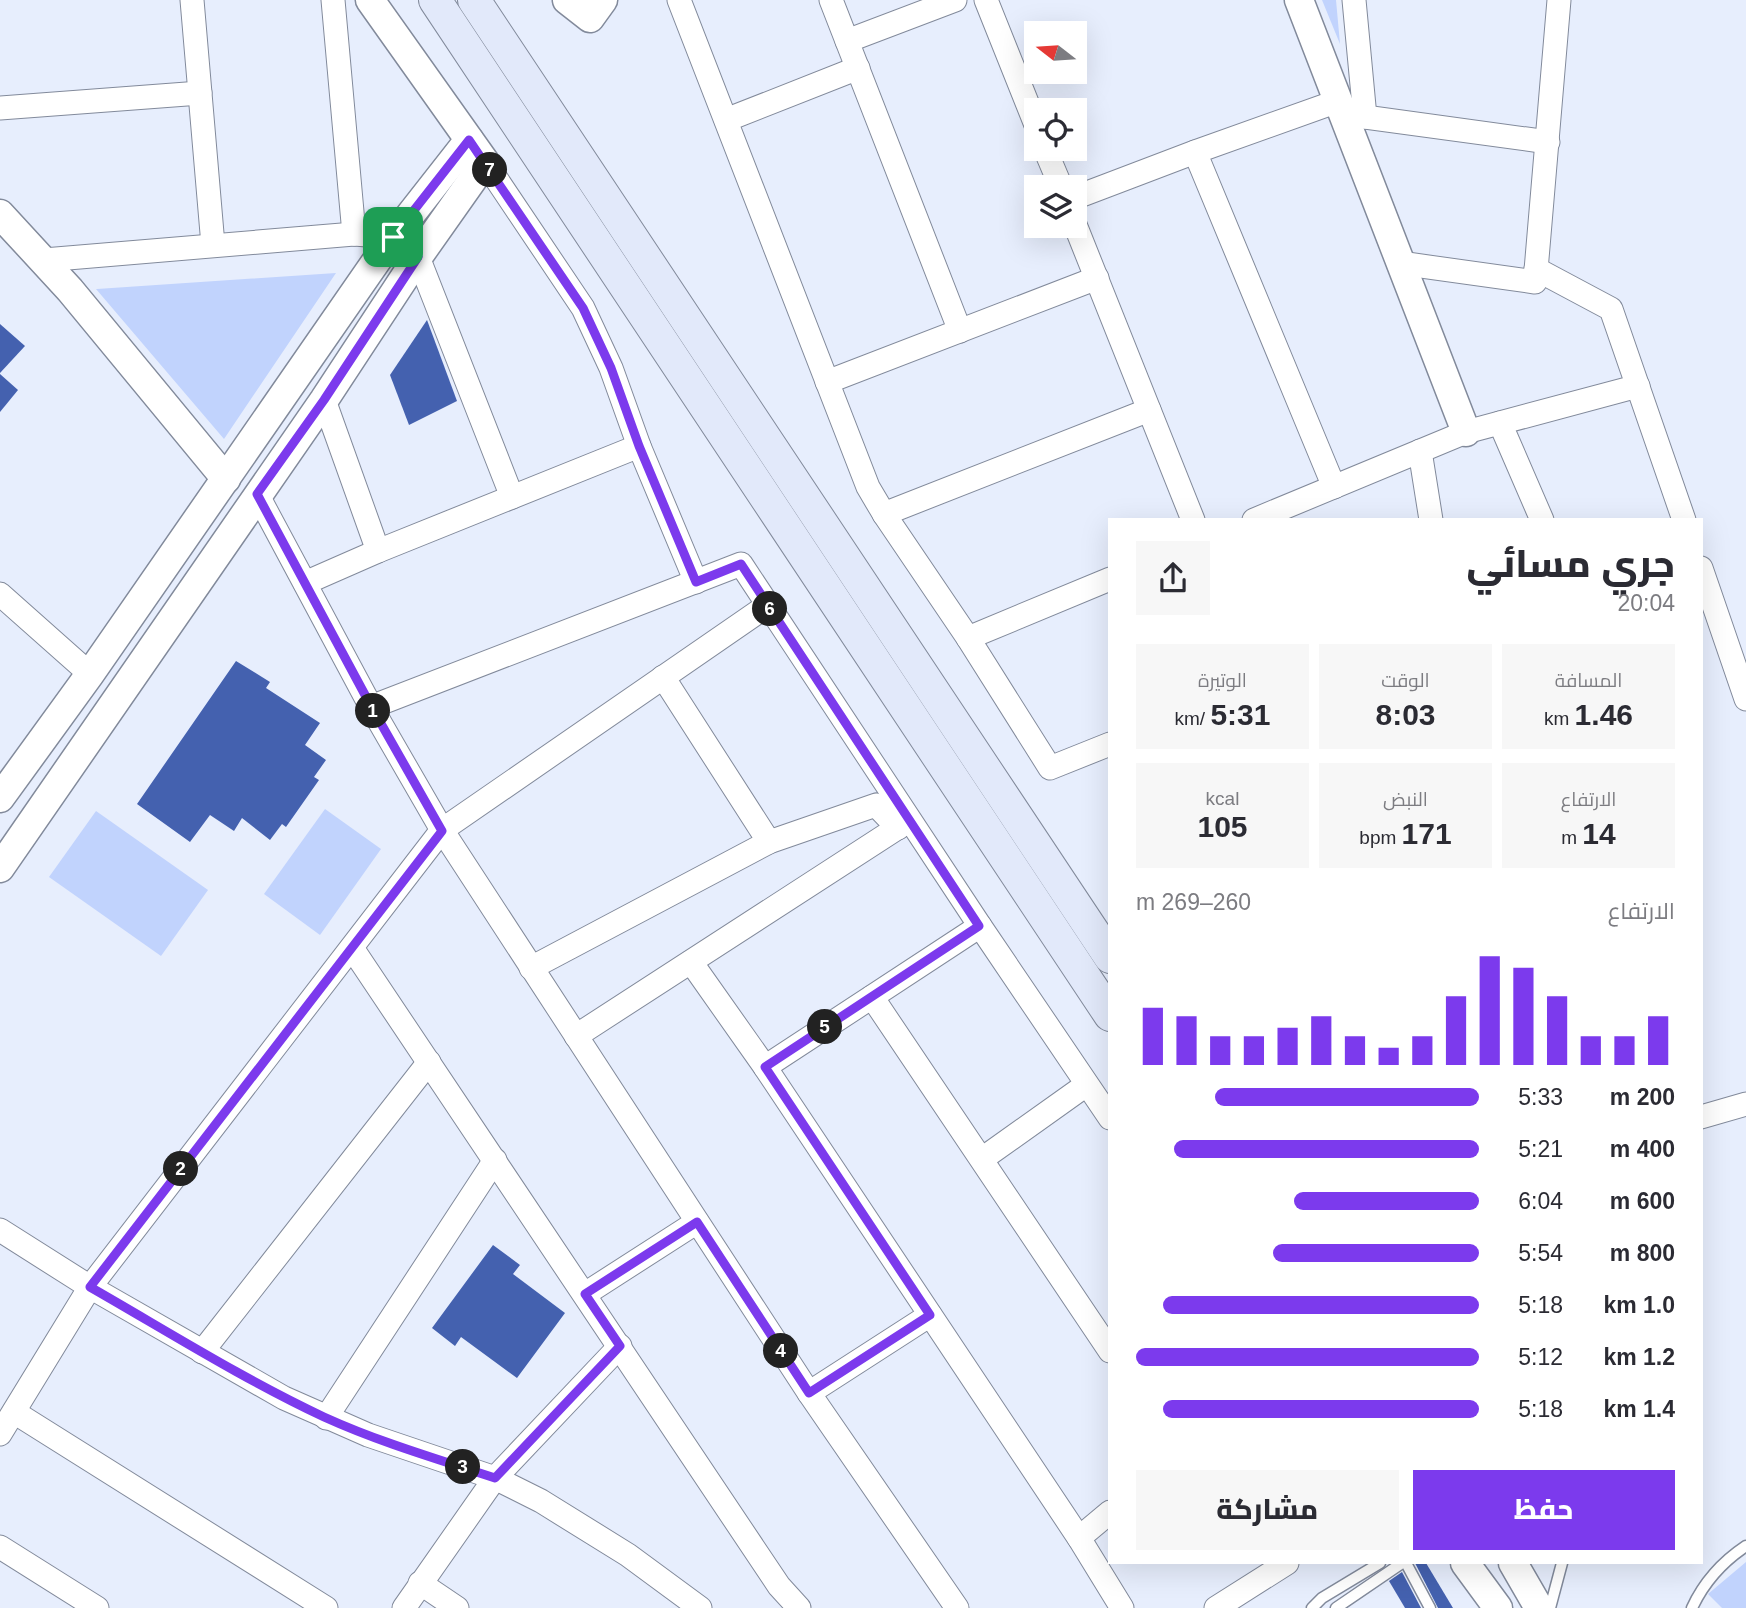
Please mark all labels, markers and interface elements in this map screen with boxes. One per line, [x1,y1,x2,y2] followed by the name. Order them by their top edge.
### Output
[1024,21,1087,84] north arrow
[1024,21,1087,238] map controls
[1024,98,1087,161] button: locate
[472,152,508,188] pin: 7
[484,159,495,180] text: 7
[1024,175,1087,238] button: layers
[363,207,423,267] pin
[374,218,412,256] icon: arrive
[1136,541,1210,615] button: share
[1467,543,1675,585] text: جري مسائي
[1617,590,1675,616] text: 20:04
[752,592,788,626] pin: 6
[764,598,775,619] text: 6
[1198,670,1247,691] text: الوتيرة
[1381,670,1430,691] text: الوقت
[1555,670,1622,691] text: المسافة
[356,694,390,728] pin: 1
[1210,698,1270,731] text: 5:31
[1375,698,1436,731] text: 8:03
[1575,698,1633,731] text: 1.46
[367,700,378,721] text: 1
[1175,708,1210,729] text: /km
[1544,708,1575,729] text: km
[1206,788,1239,809] text: kcal
[1383,789,1428,810] text: النبض
[1561,789,1616,810] text: الارتفاع
[1197,810,1248,843] text: 105
[1402,817,1452,850] text: 171
[1582,817,1616,850] text: 14
[1359,827,1402,848] text: bpm
[1561,827,1582,848] text: m
[1136,889,1251,915] text: 260–269 m
[1608,898,1675,924] text: الارتفاع
[808,1010,842,1044] pin: 5
[819,1016,830,1037] text: 5
[1518,1084,1563,1110] text: 5:33
[1610,1084,1675,1110] text: 200 m
[1518,1136,1563,1162] text: 5:21
[1610,1136,1675,1162] text: 400 m
[164,1152,198,1186] pin: 2
[175,1158,186,1179] text: 2
[1518,1188,1563,1214] text: 6:04
[1610,1188,1675,1214] text: 600 m
[1518,1240,1563,1266] text: 5:54
[1610,1240,1675,1266] text: 800 m
[1518,1292,1563,1318] text: 5:18
[1603,1292,1675,1318] text: 1.0 km
[764,1334,798,1368] pin: 4
[775,1340,786,1361] text: 4
[1518,1344,1563,1370] text: 5:12
[1603,1344,1675,1370] text: 1.2 km
[1518,1396,1563,1422] text: 5:18
[1603,1396,1675,1422] text: 1.4 km
[446,1450,480,1484] pin: 3
[457,1456,468,1477] text: 3
[1136,1470,1399,1550] button: مشاركة
[1413,1470,1675,1550] button: حفظ

